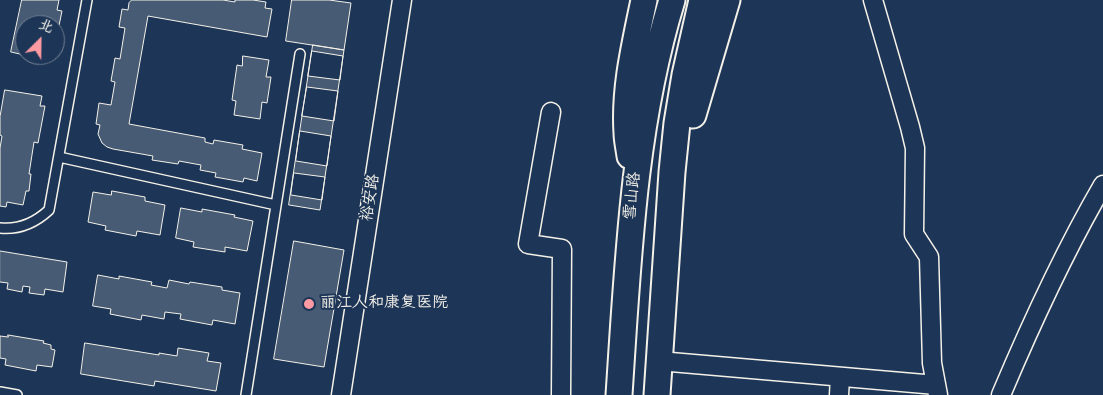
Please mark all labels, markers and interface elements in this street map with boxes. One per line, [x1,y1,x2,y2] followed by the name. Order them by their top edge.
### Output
[35,14,56,39] text: 北
[15,15,65,65] north arrow
[622,171,646,221] street label: 雪山路
[359,173,385,223] street label: 裕安路
[320,294,448,314] place label: 丽江人和康复医院
[302,297,316,311] marker: 丽江人和康复医院

